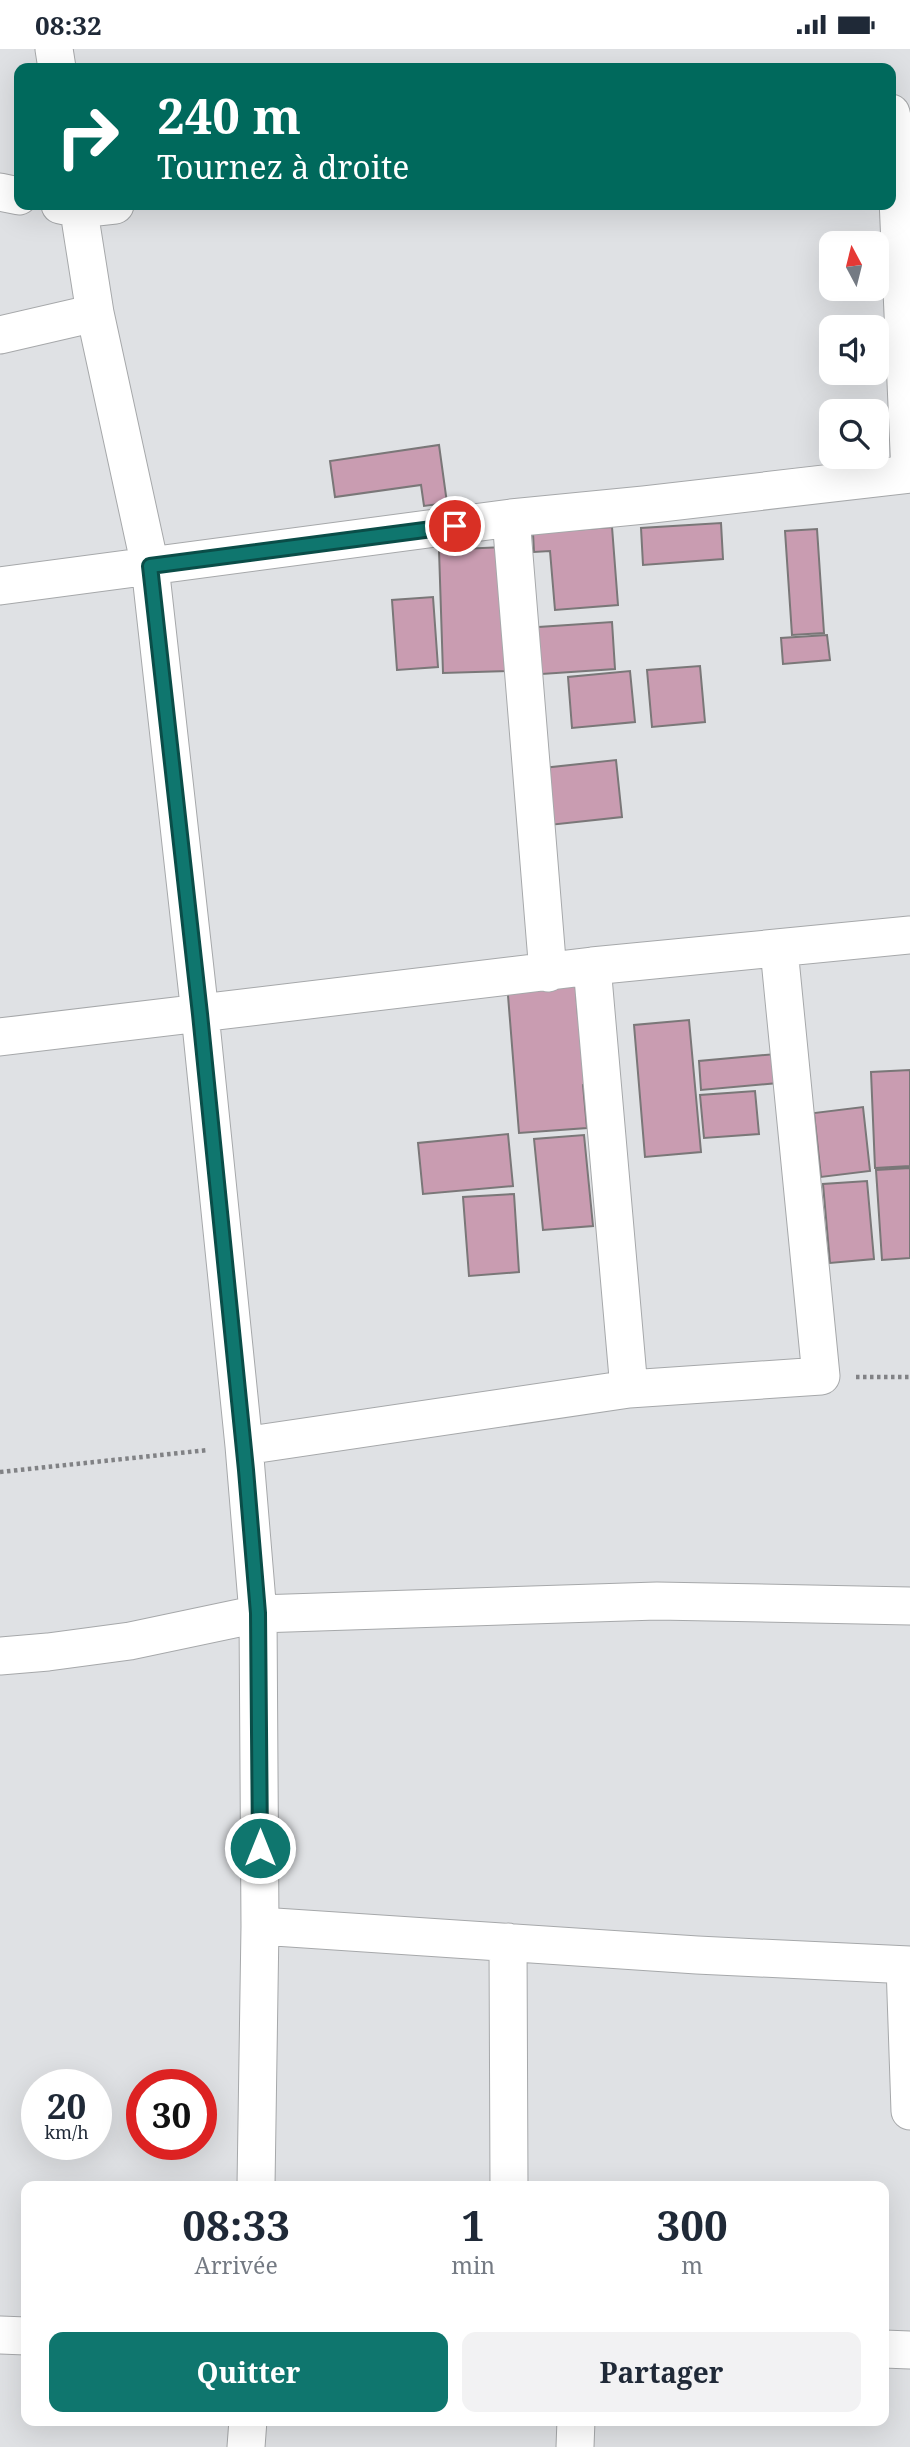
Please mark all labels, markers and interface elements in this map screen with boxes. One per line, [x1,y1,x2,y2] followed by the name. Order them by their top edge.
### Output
[35,7,102,43] text: 08:32
[157,82,301,148] text: 240 m
[42,91,133,182] icon: right
[157,145,409,188] text: Tournez à droite
[819,231,889,301] north arrow
[819,231,889,469] map controls
[819,315,889,385] button: sound
[819,399,889,469] button: search
[425,496,485,556] pin
[436,507,474,545] icon: arrive
[223,1811,297,1885] position arrow
[126,2069,217,2160] speed limit sign: 30
[47,2082,86,2129] text: 20
[44,2120,89,2144] text: km/h
[182,2196,290,2253] text: 08:33
[461,2196,485,2253] text: 1
[656,2196,728,2253] text: 300
[195,2249,278,2281] text: Arrivée
[451,2249,495,2281] text: min
[681,2249,703,2281] text: m
[49,2332,448,2412] button: Quitter
[462,2332,861,2412] button: Partager

